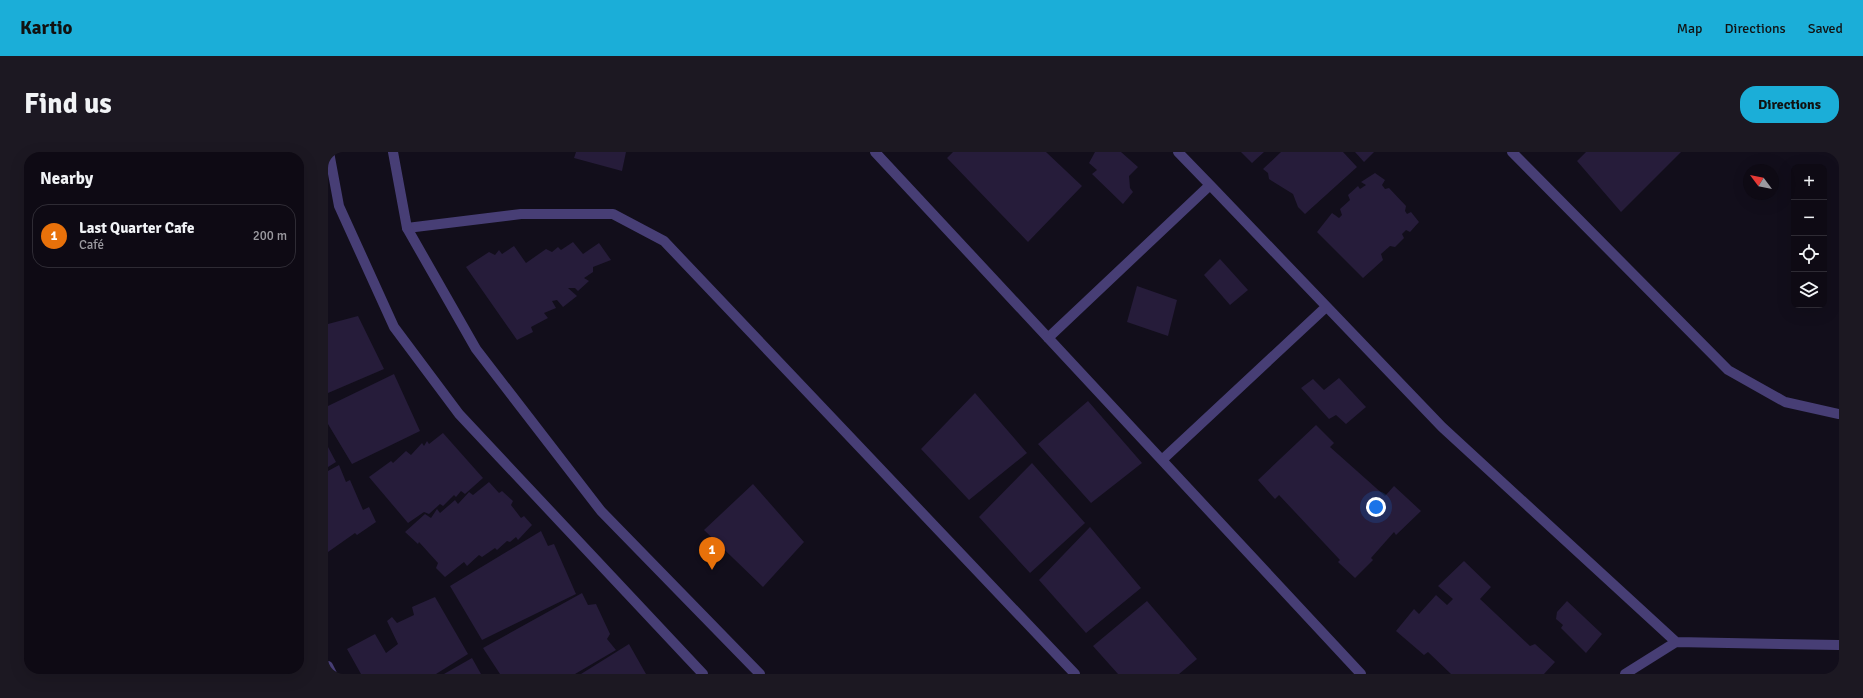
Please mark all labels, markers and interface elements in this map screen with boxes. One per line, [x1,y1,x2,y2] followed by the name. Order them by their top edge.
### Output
[20,16,73,40] text: Kartio
[1677,20,1703,37] text: Map
[1725,20,1786,37] text: Directions
[1808,20,1843,37] text: Saved
[1740,86,1839,123] button: Directions
[24,87,112,121] text: Find us
[1743,164,1779,200] north arrow
[1791,164,1827,308] map controls
[1791,164,1827,200] button: +
[40,168,93,189] text: Nearby
[1791,200,1827,236] button: −
[79,219,194,237] text: Last Quarter Cafe
[50,228,58,244] text: 1
[253,228,287,244] text: 200 m
[1791,236,1827,272] button: locate
[79,237,104,253] text: Café
[1791,272,1827,308] button: layers
[1366,497,1386,517] your location
[699,537,725,570] pin: 1

